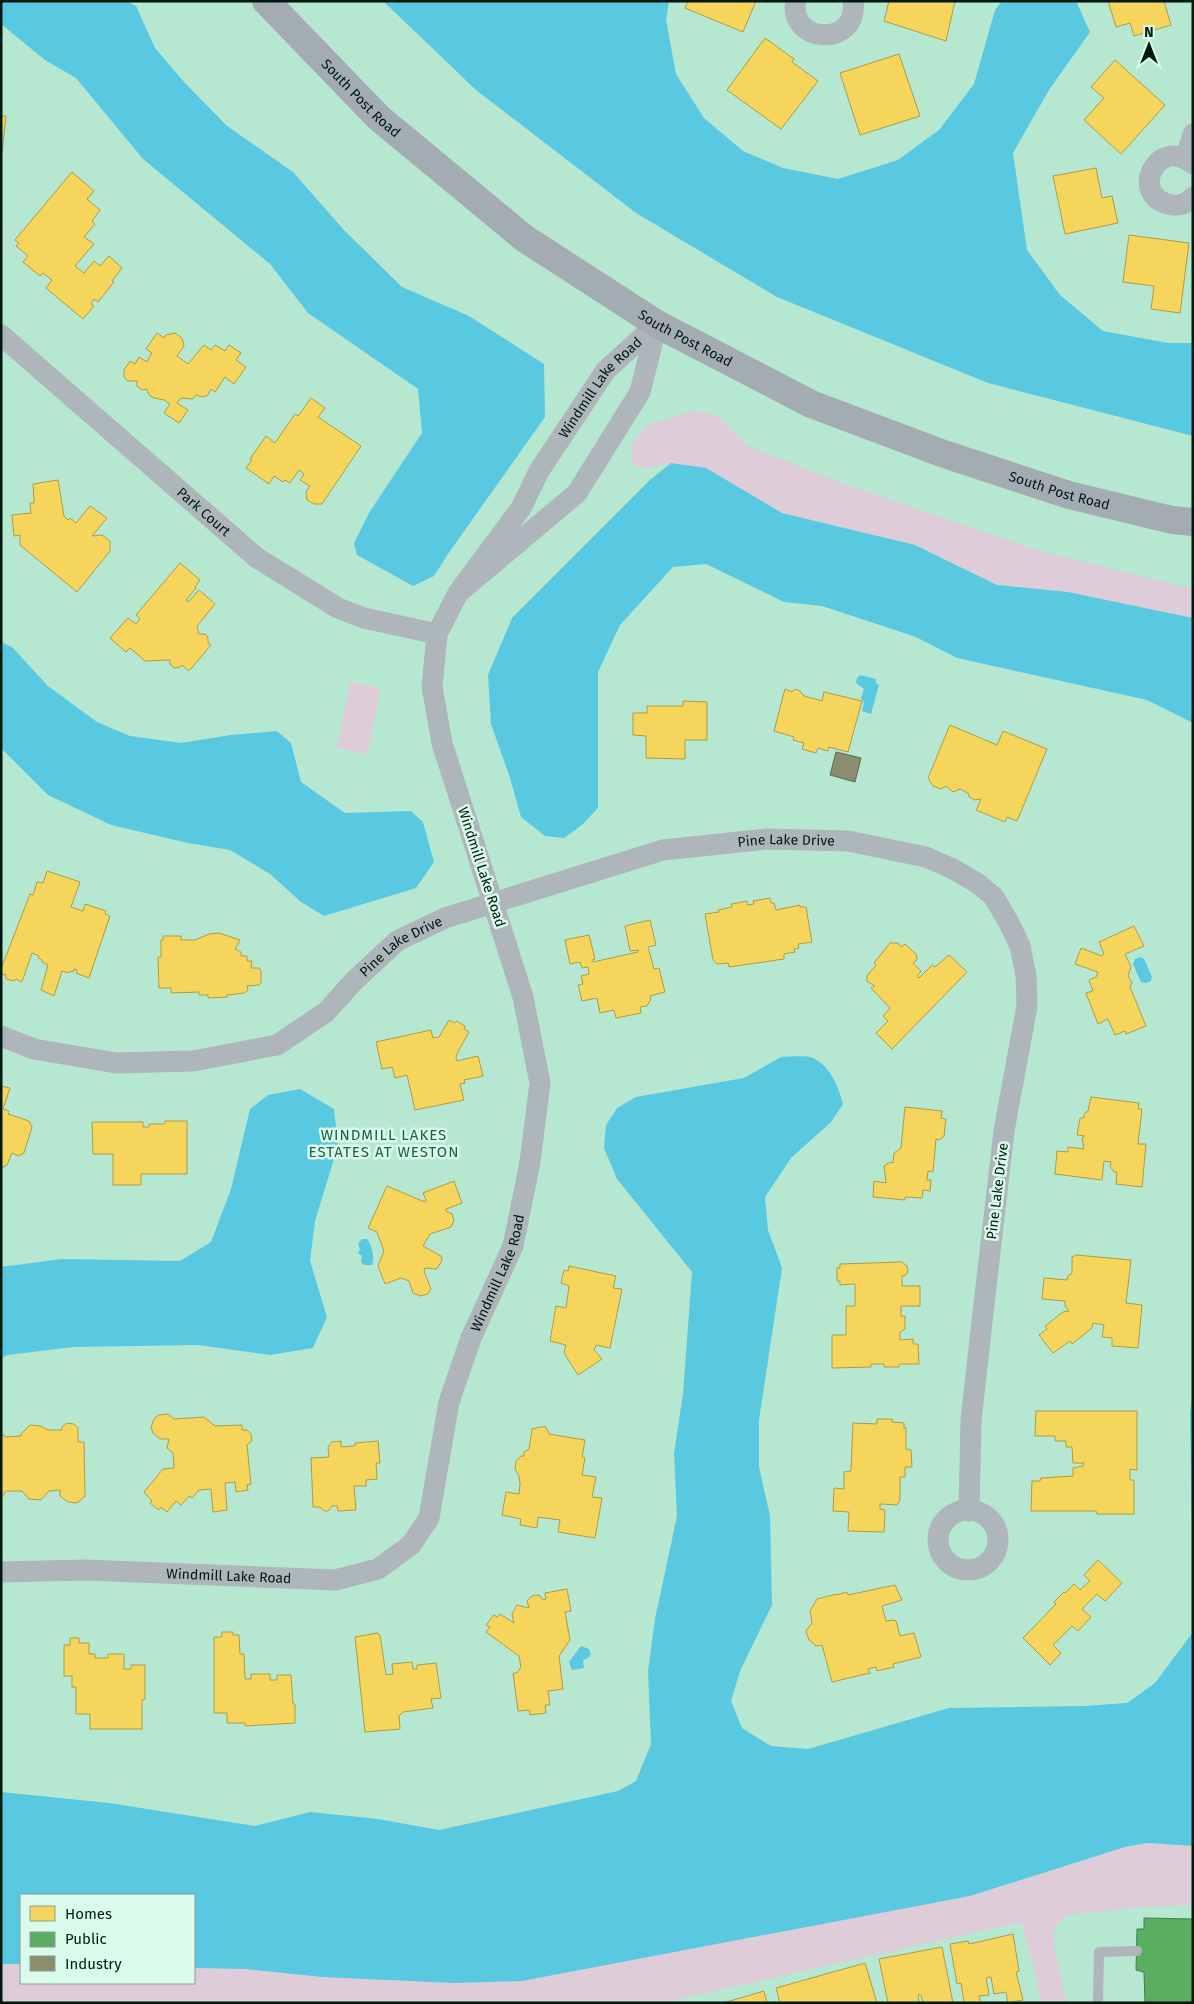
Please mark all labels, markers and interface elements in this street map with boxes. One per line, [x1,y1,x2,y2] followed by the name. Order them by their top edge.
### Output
[1124,20,1174,70] north arrow
[1144,24,1154,41] text: N
[318,56,404,141] street label: South Post Road
[635,306,735,371] street label: South Post Road
[555,334,646,442] street label: Windmill Lake Road
[1007,468,1112,514] street label: South Post Road
[173,484,235,541] street label: Park Court
[454,805,509,929] street label: Windmill Lake Road
[737,831,835,851] street label: Pine Lake Drive
[356,913,445,981] street label: Pine Lake Drive
[309,1126,459,1161] district label: WINDMILL LAKES ESTATES AT WESTON
[983,1142,1012,1240] street label: Pine Lake Drive
[467,1213,528,1334] street label: Windmill Lake Road
[166,1565,292,1587] street label: Windmill Lake Road
[20,1894,195,1984] legend
[65,1905,112,1923] text: Homes
[65,1930,107,1948] text: Public
[65,1955,122,1973] text: Industry

